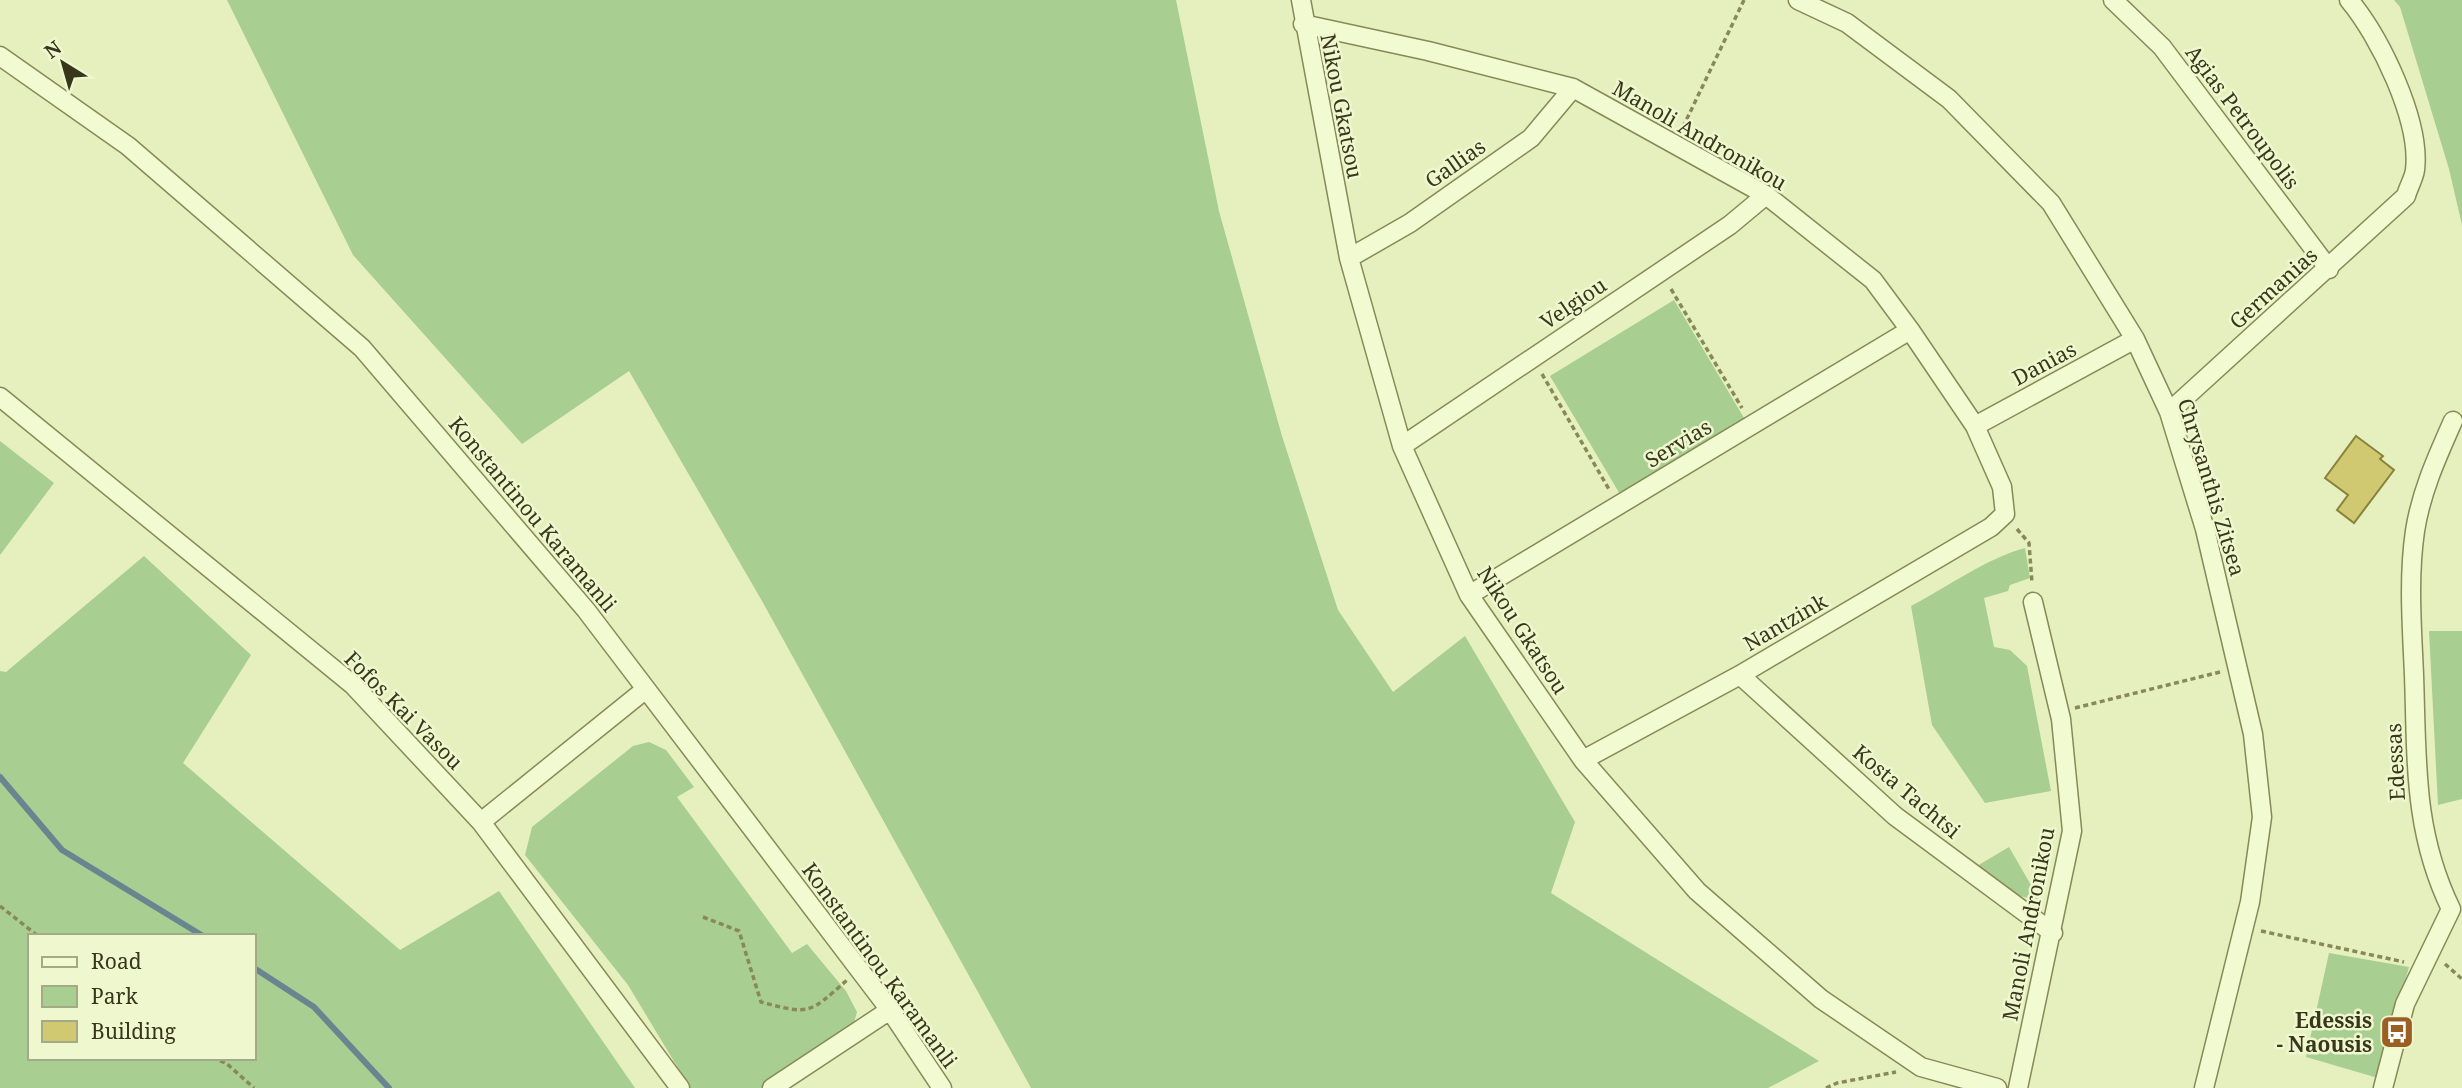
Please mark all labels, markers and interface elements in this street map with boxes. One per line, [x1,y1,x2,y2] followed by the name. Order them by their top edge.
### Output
[28,28,98,98] north arrow
[1314,31,1370,181] street label: Nikou Gkatsou
[39,35,67,64] text: N
[2180,39,2306,195] street label: Agias Petroupolis
[1608,74,1792,196] street label: Manoli Andronikou
[1419,132,1491,194] street label: Gallias
[2223,241,2323,335] street label: Germanias
[1534,271,1612,335] street label: Velgiou
[2007,335,2081,391] street label: Danias
[2172,395,2252,579] street label: Chrysanthis Zitsea
[443,410,623,618] street label: Konstantinou Karamanli
[1640,412,1716,474] street label: Servias
[1471,561,1575,699] street label: Nikou Gkatsou
[1738,587,1832,657] street label: Nantzink
[339,645,469,775] street label: Fofos Kai Vasou
[2379,723,2411,801] street label: Edessas
[1847,738,1967,844] street label: Kosta Tachtsi
[1995,825,2061,1023] street label: Manoli Andronikou
[796,857,964,1073] street label: Konstantinou Karamanli
[28,934,256,1060] legend
[91,947,142,975] text: Road
[91,982,138,1010] text: Park
[2276,1006,2372,1058] place label: Edessis - Naousis
[2378,1013,2416,1051] bus stop icon: Edessis - Naousis
[91,1017,176,1045] text: Building

